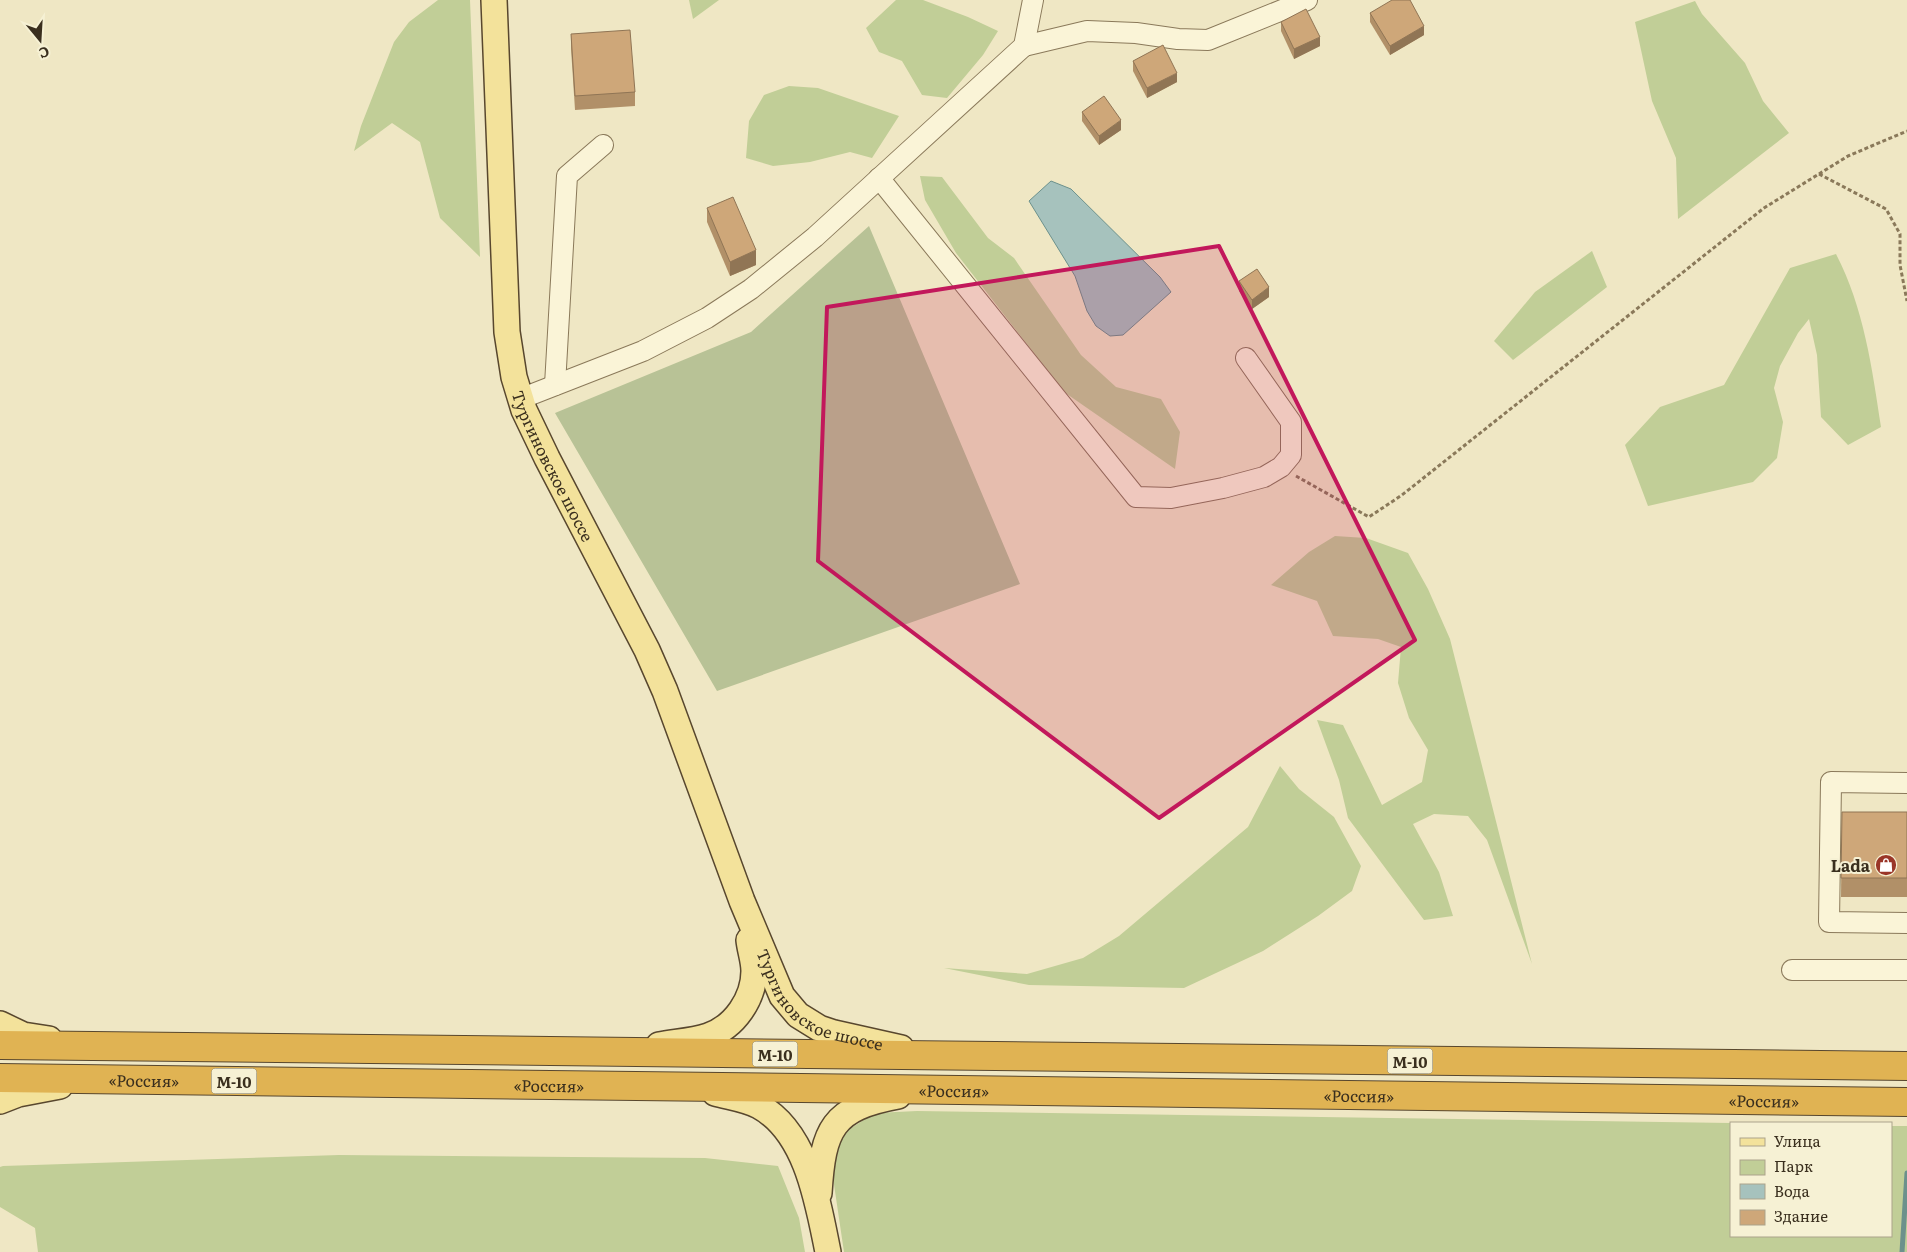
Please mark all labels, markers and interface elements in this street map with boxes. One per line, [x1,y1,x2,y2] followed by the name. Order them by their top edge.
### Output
[15,15,65,65] north arrow
[36,42,52,64] text: С
[507,387,600,545] street label: Тургиновское шоссе
[1831,853,1871,877] place label: Lada
[1874,853,1898,877] shop icon: Lada
[751,945,885,1056] street label: Тургиновское шоссе
[752,1042,798,1066] road number: М-10
[1388,1048,1432,1074] road number: М-10
[108,1067,180,1092] street label: «Россия»
[212,1068,256,1094] road number: М-10
[513,1072,585,1097] street label: «Россия»
[918,1078,990,1102] street label: «Россия»
[1323,1083,1394,1108] street label: «Россия»
[1728,1088,1799,1113] street label: «Россия»
[1730,1122,1892,1237] legend
[1774,1129,1822,1152] text: Улица
[1774,1154,1813,1177] text: Парк
[1774,1179,1811,1202] text: Вода
[1774,1204,1828,1227] text: Здание

